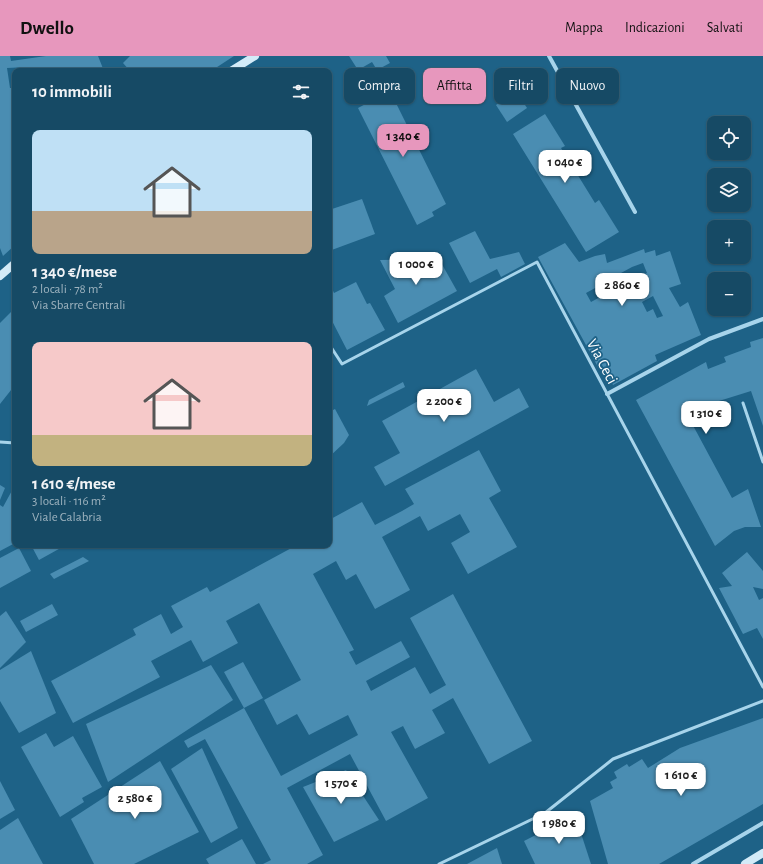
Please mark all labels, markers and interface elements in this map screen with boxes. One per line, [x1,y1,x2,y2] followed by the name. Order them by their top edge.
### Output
[20,19,74,38] text: Dwello
[565,21,603,35] text: Mappa
[625,21,685,35] text: Indicazioni
[707,21,743,35] text: Salvati
[344,68,415,104] chip: Compra
[423,68,486,104] chip: Affitta
[494,68,548,104] chip: Filtri
[556,68,619,104] chip: Nuovo
[290,81,312,103] icon: filters
[32,83,112,100] text: 10 immobili
[707,116,751,316] map controls
[707,116,751,160] button: locate
[366,124,440,158] pin: 1 340 €
[386,130,420,143] text: 1 340 €
[528,150,602,184] pin: 1 040 €
[136,156,208,228] icon: home
[548,156,582,169] text: 1 040 €
[707,168,751,212] button: layers
[707,220,751,264] button: +
[379,252,453,286] pin: 1 000 €
[399,258,434,271] text: 1 000 €
[32,263,117,280] text: 1 340 €/mese
[707,272,751,316] button: −
[585,273,659,307] pin: 2 860 €
[604,279,640,292] text: 2 860 €
[32,283,103,296] text: 2 locali · 78 m²
[32,299,126,312] text: Via Sbarre Centrali
[584,336,621,387] street label: Via Ceci
[136,368,208,440] icon: home
[407,389,481,423] pin: 2 200 €
[426,395,462,408] text: 2 200 €
[669,401,743,435] pin: 1 310 €
[690,407,722,420] text: 1 310 €
[32,475,116,492] text: 1 610 €/mese
[32,495,106,508] text: 3 locali · 116 m²
[32,511,102,524] text: Viale Calabria
[644,763,718,797] pin: 1 610 €
[665,769,697,782] text: 1 610 €
[304,771,378,805] pin: 1 570 €
[325,777,357,790] text: 1 570 €
[98,786,172,820] pin: 2 580 €
[118,792,152,805] text: 2 580 €
[522,811,596,845] pin: 1 980 €
[542,817,576,830] text: 1 980 €

